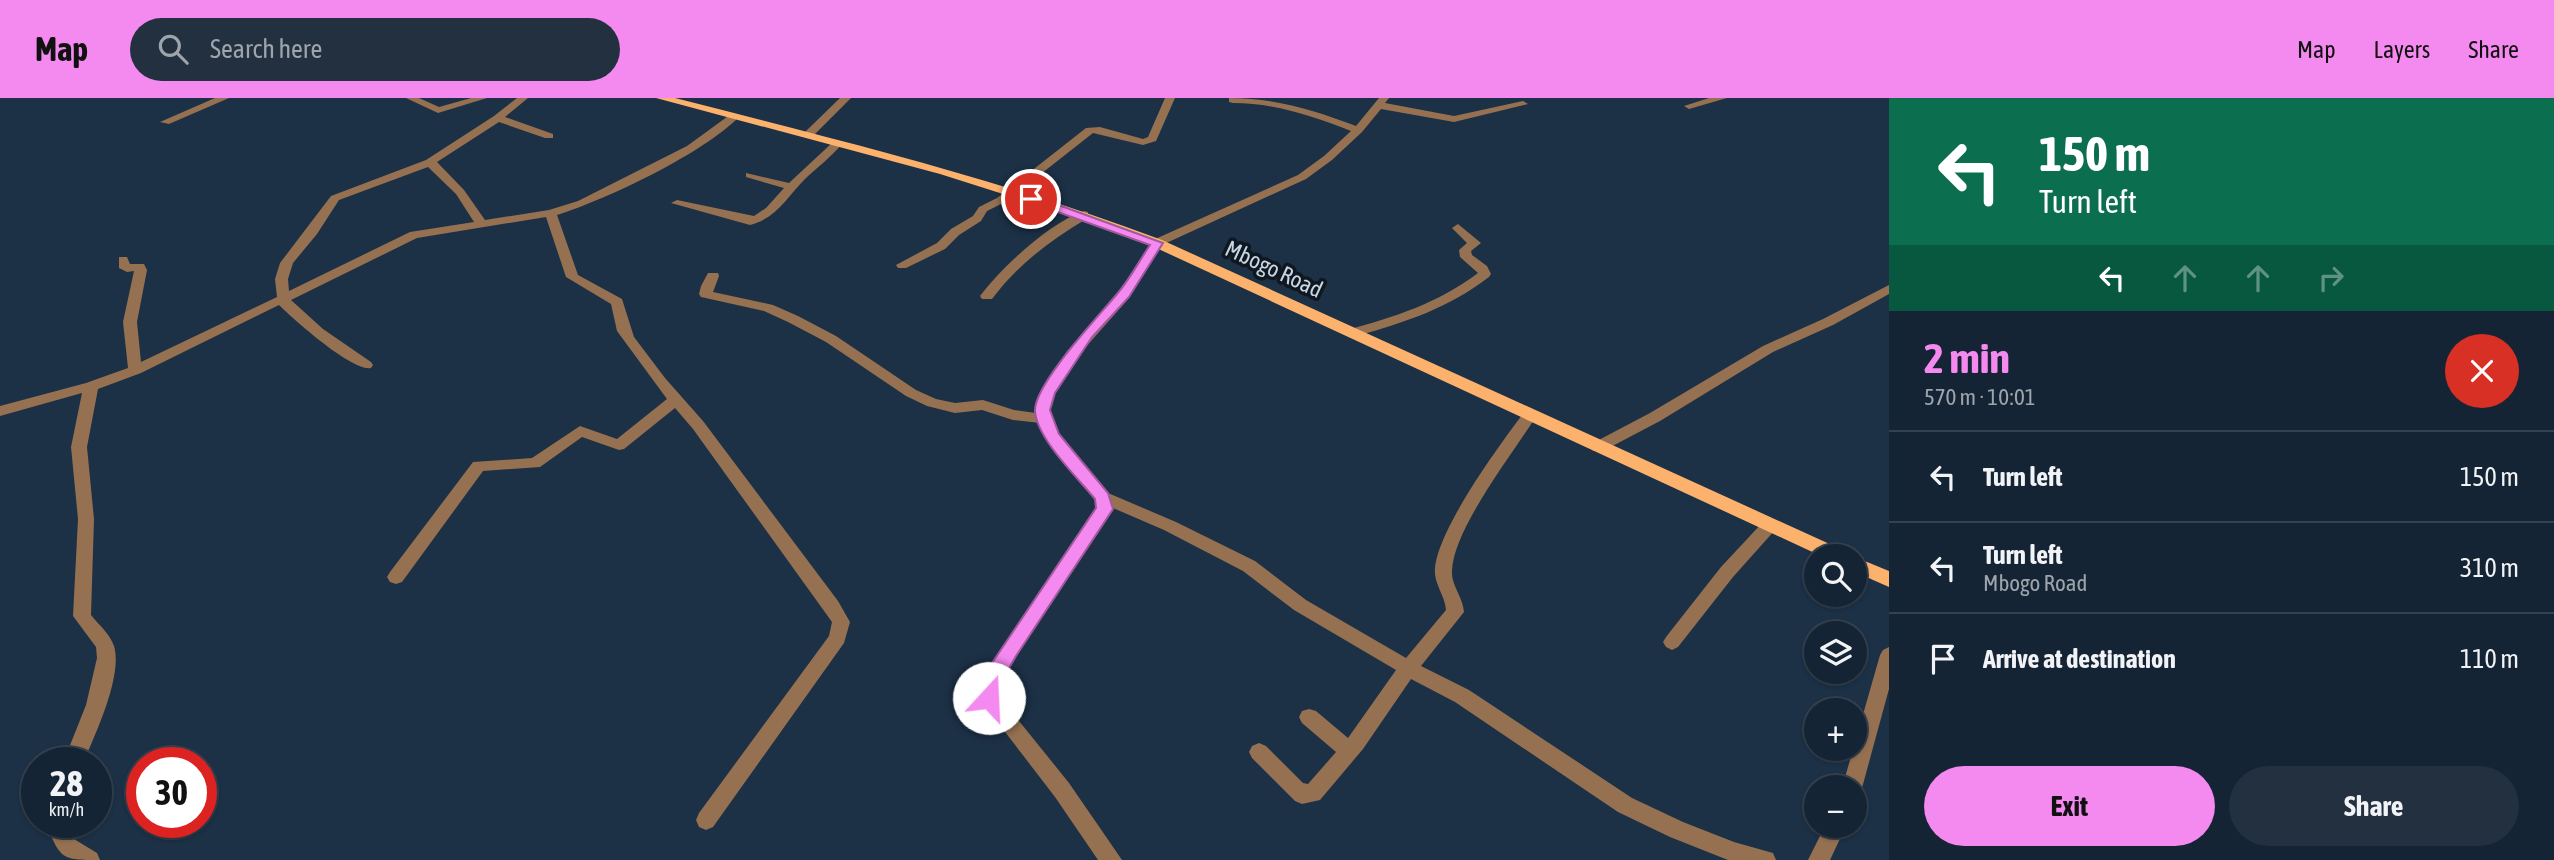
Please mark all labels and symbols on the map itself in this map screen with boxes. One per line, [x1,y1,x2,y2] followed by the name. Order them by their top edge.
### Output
[1001,169,1061,229] pin
[1221,235,1327,303] street label: Mbogo Road
[952,661,1026,735] position arrow
[126,747,217,838] speed limit sign: 30

